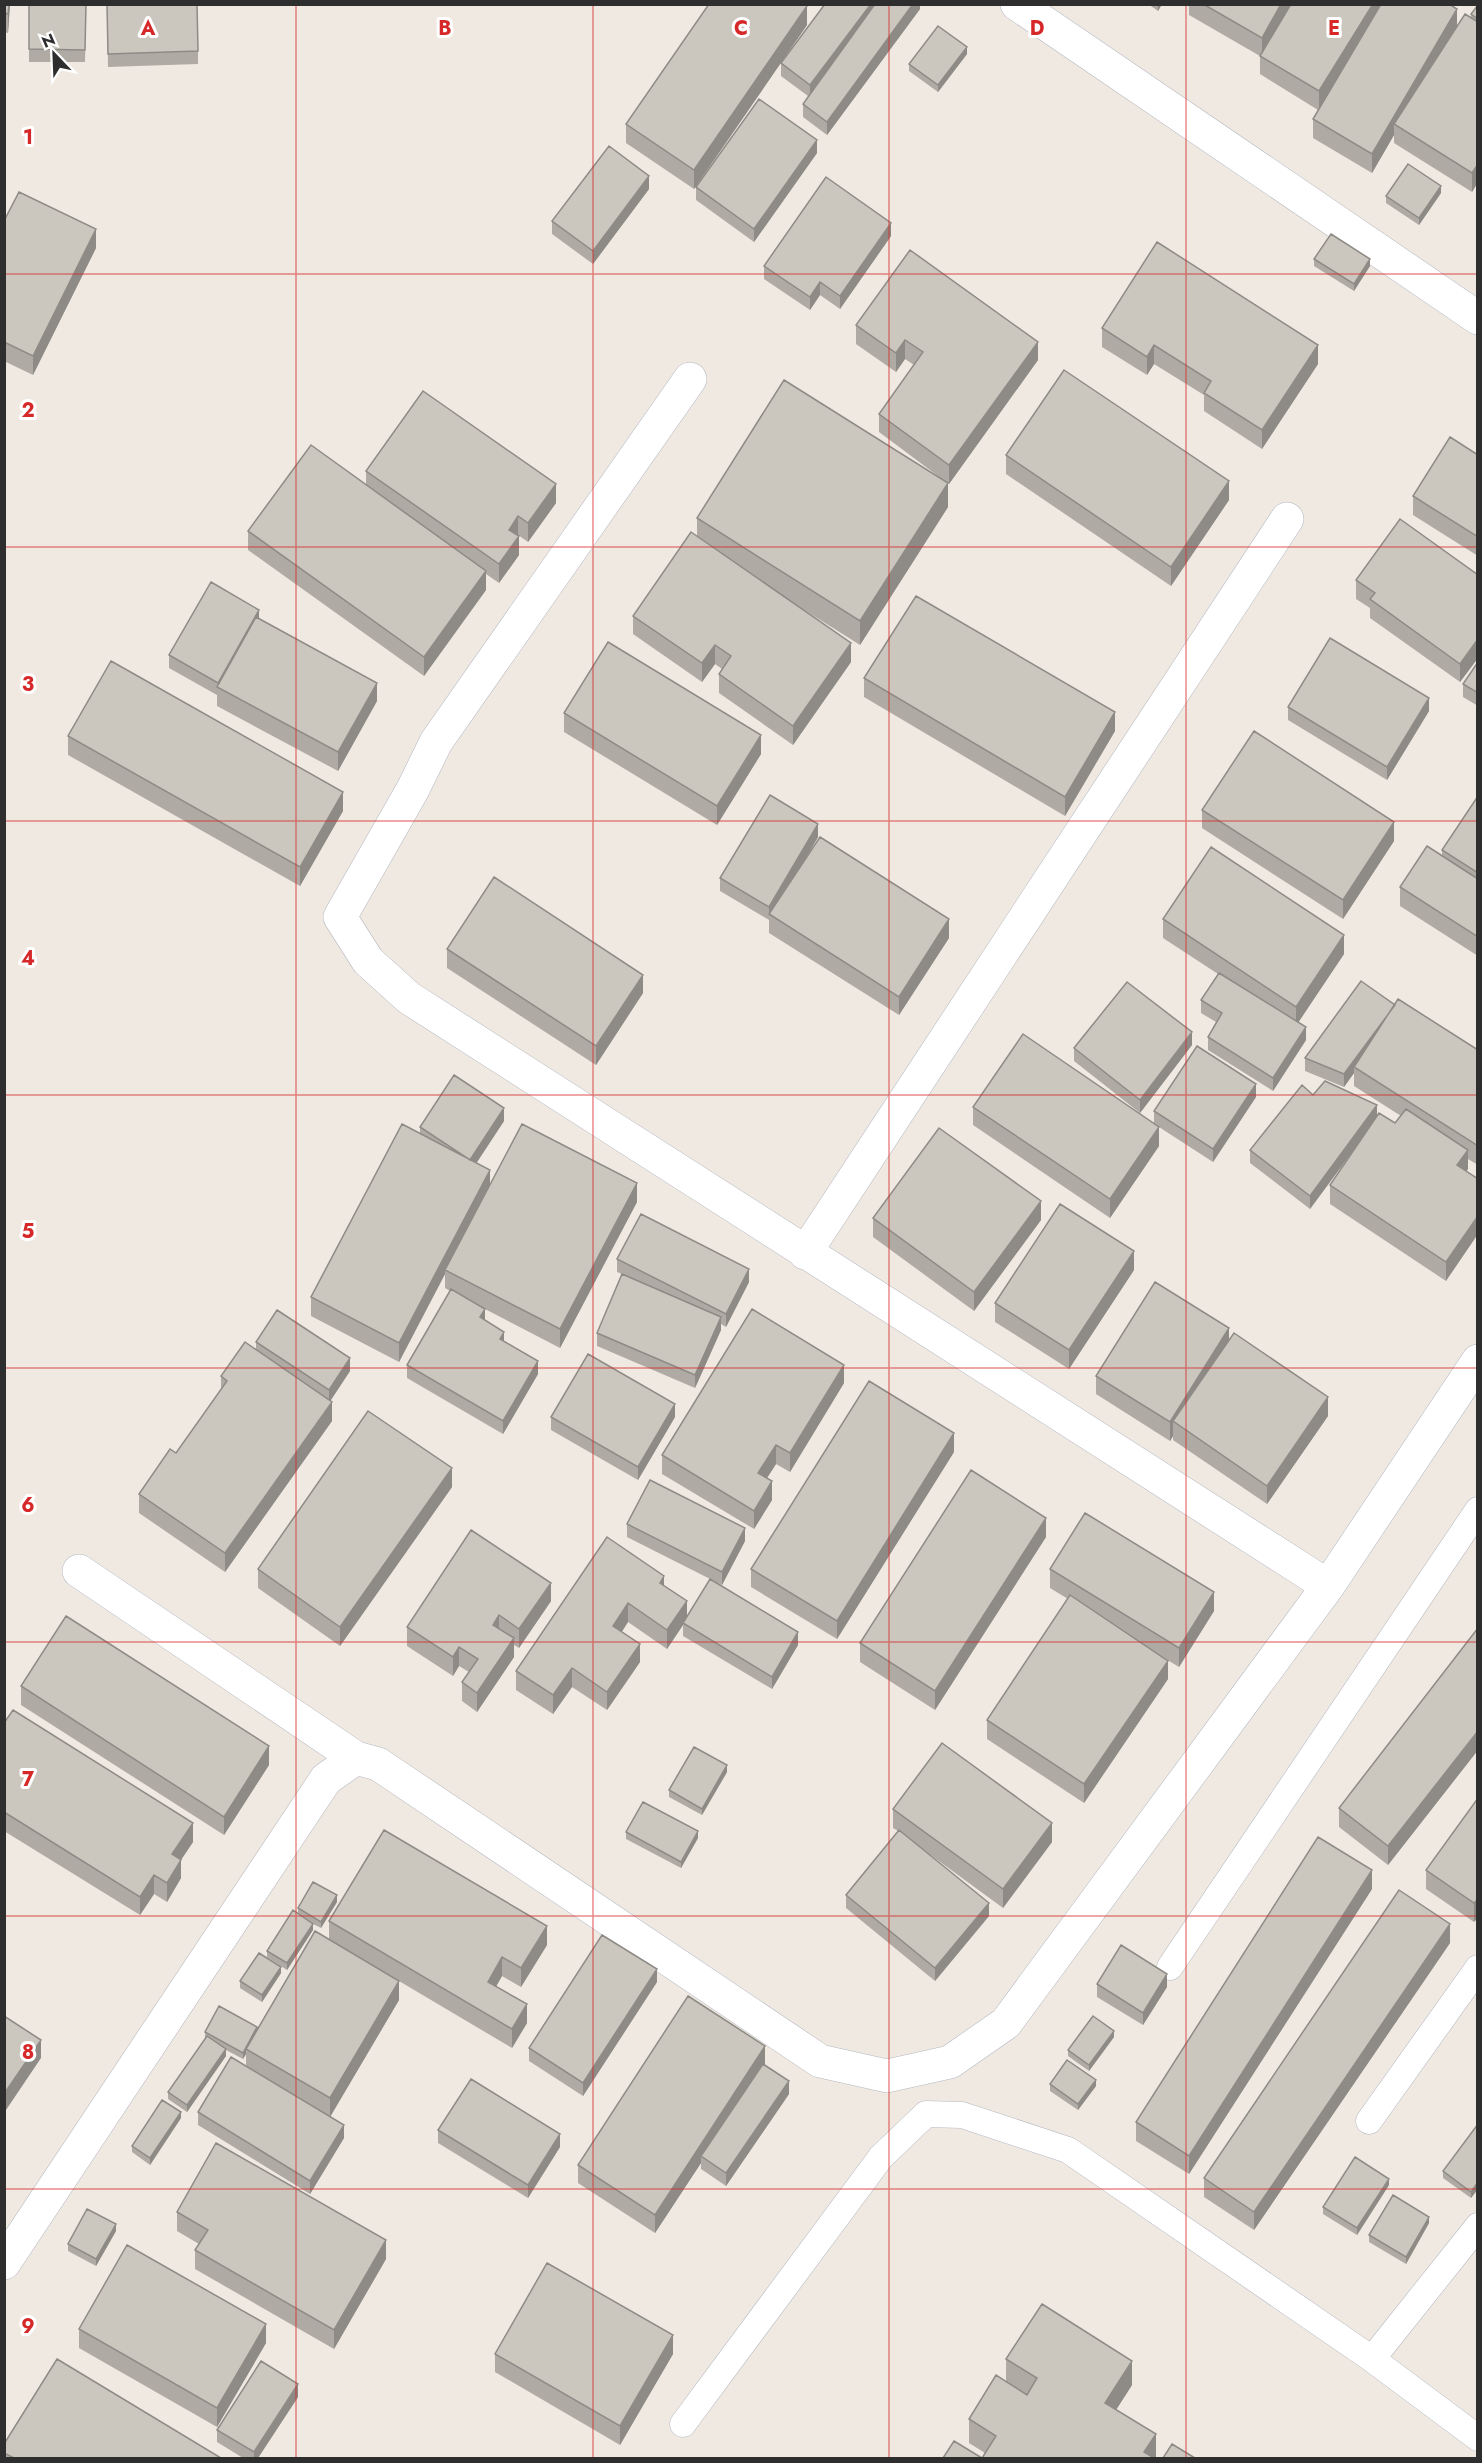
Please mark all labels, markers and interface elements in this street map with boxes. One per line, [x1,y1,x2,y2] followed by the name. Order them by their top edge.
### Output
[140,14,156,43] text: A
[438,14,452,43] text: B
[734,14,748,43] text: C
[1030,14,1044,43] text: D
[1328,14,1340,43] text: E
[24,24,84,84] north arrow
[38,28,59,54] text: N
[23,123,33,152] text: 1
[21,396,35,425] text: 2
[22,670,34,699] text: 3
[21,944,35,973] text: 4
[22,1217,35,1246] text: 5
[21,1491,35,1520] text: 6
[22,1765,35,1794] text: 7
[22,2038,34,2067] text: 8
[21,2312,35,2341] text: 9

